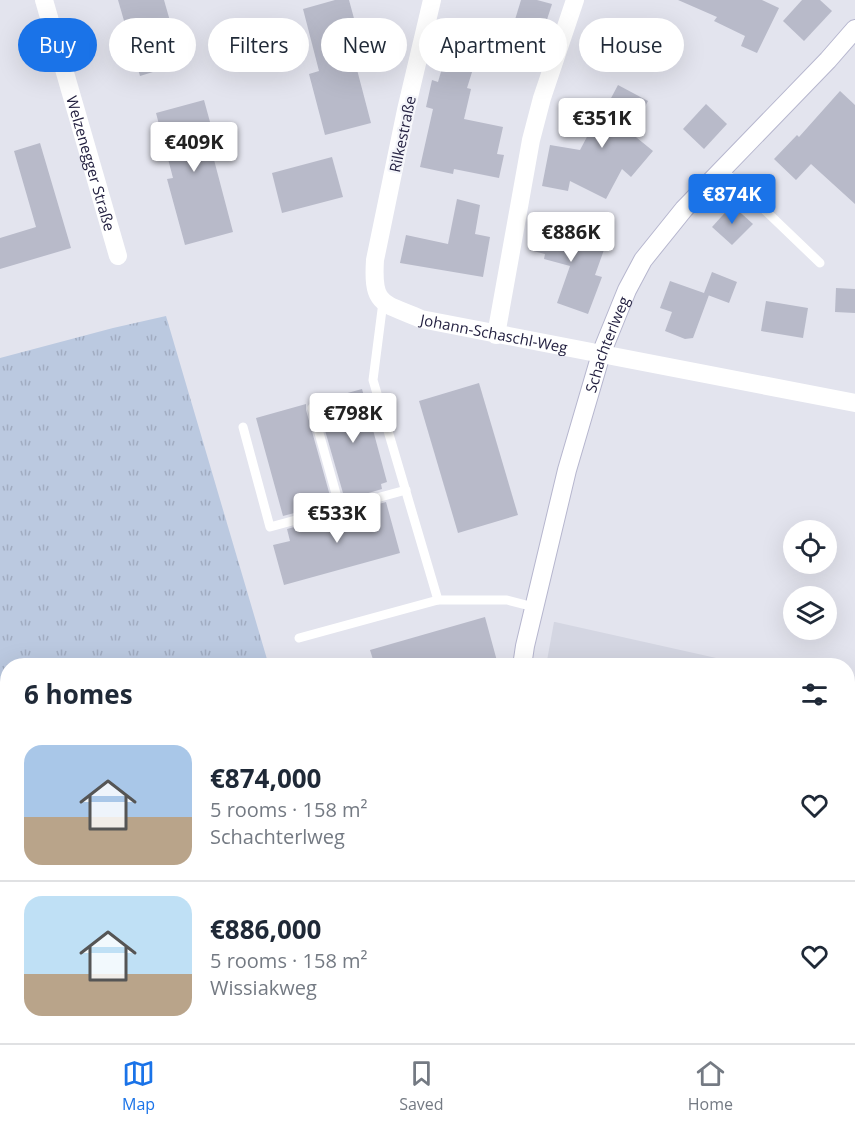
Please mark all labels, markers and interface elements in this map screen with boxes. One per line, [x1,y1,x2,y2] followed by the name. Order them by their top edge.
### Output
[18,18,97,72] chip: Buy
[109,18,196,72] chip: Rent
[208,18,309,72] chip: Filters
[321,18,407,72] chip: New
[419,18,567,72] chip: Apartment
[579,18,684,72] chip: House
[62,93,120,233] street label: Welzenegger Straße
[384,94,420,174] street label: Rilkestraße
[560,98,644,149] pin: €351K
[572,104,632,131] text: €351K
[152,122,236,173] pin: €409K
[164,128,224,155] text: €409K
[690,174,774,225] pin: €874K
[702,180,762,207] text: €874K
[529,212,613,263] pin: €886K
[541,218,601,245] text: €886K
[580,293,633,395] street label: Schachterlweg
[417,309,569,357] street label: Johann-Schaschl-Weg
[311,393,395,444] pin: €798K
[323,399,383,426] text: €798K
[295,493,379,544] pin: €533K
[307,499,367,526] text: €533K
[783,520,837,640] map controls
[783,520,837,574] button: locate
[783,586,837,640] button: layers
[24,676,133,712] text: 6 homes
[798,678,831,711] icon: filters
[210,760,321,796] text: €874,000
[72,769,144,841] icon: home
[798,789,831,822] icon: heart
[210,796,368,823] text: 5 rooms · 158 m²
[210,823,345,850] text: Schachterlweg
[210,911,321,947] text: €886,000
[72,920,144,992] icon: home
[798,940,831,973] icon: heart
[210,947,368,974] text: 5 rooms · 158 m²
[210,974,317,1001] text: Wissiakweg
[122,1057,155,1115] tab: Map
[399,1057,444,1115] tab: Saved
[688,1057,733,1115] tab: Home

